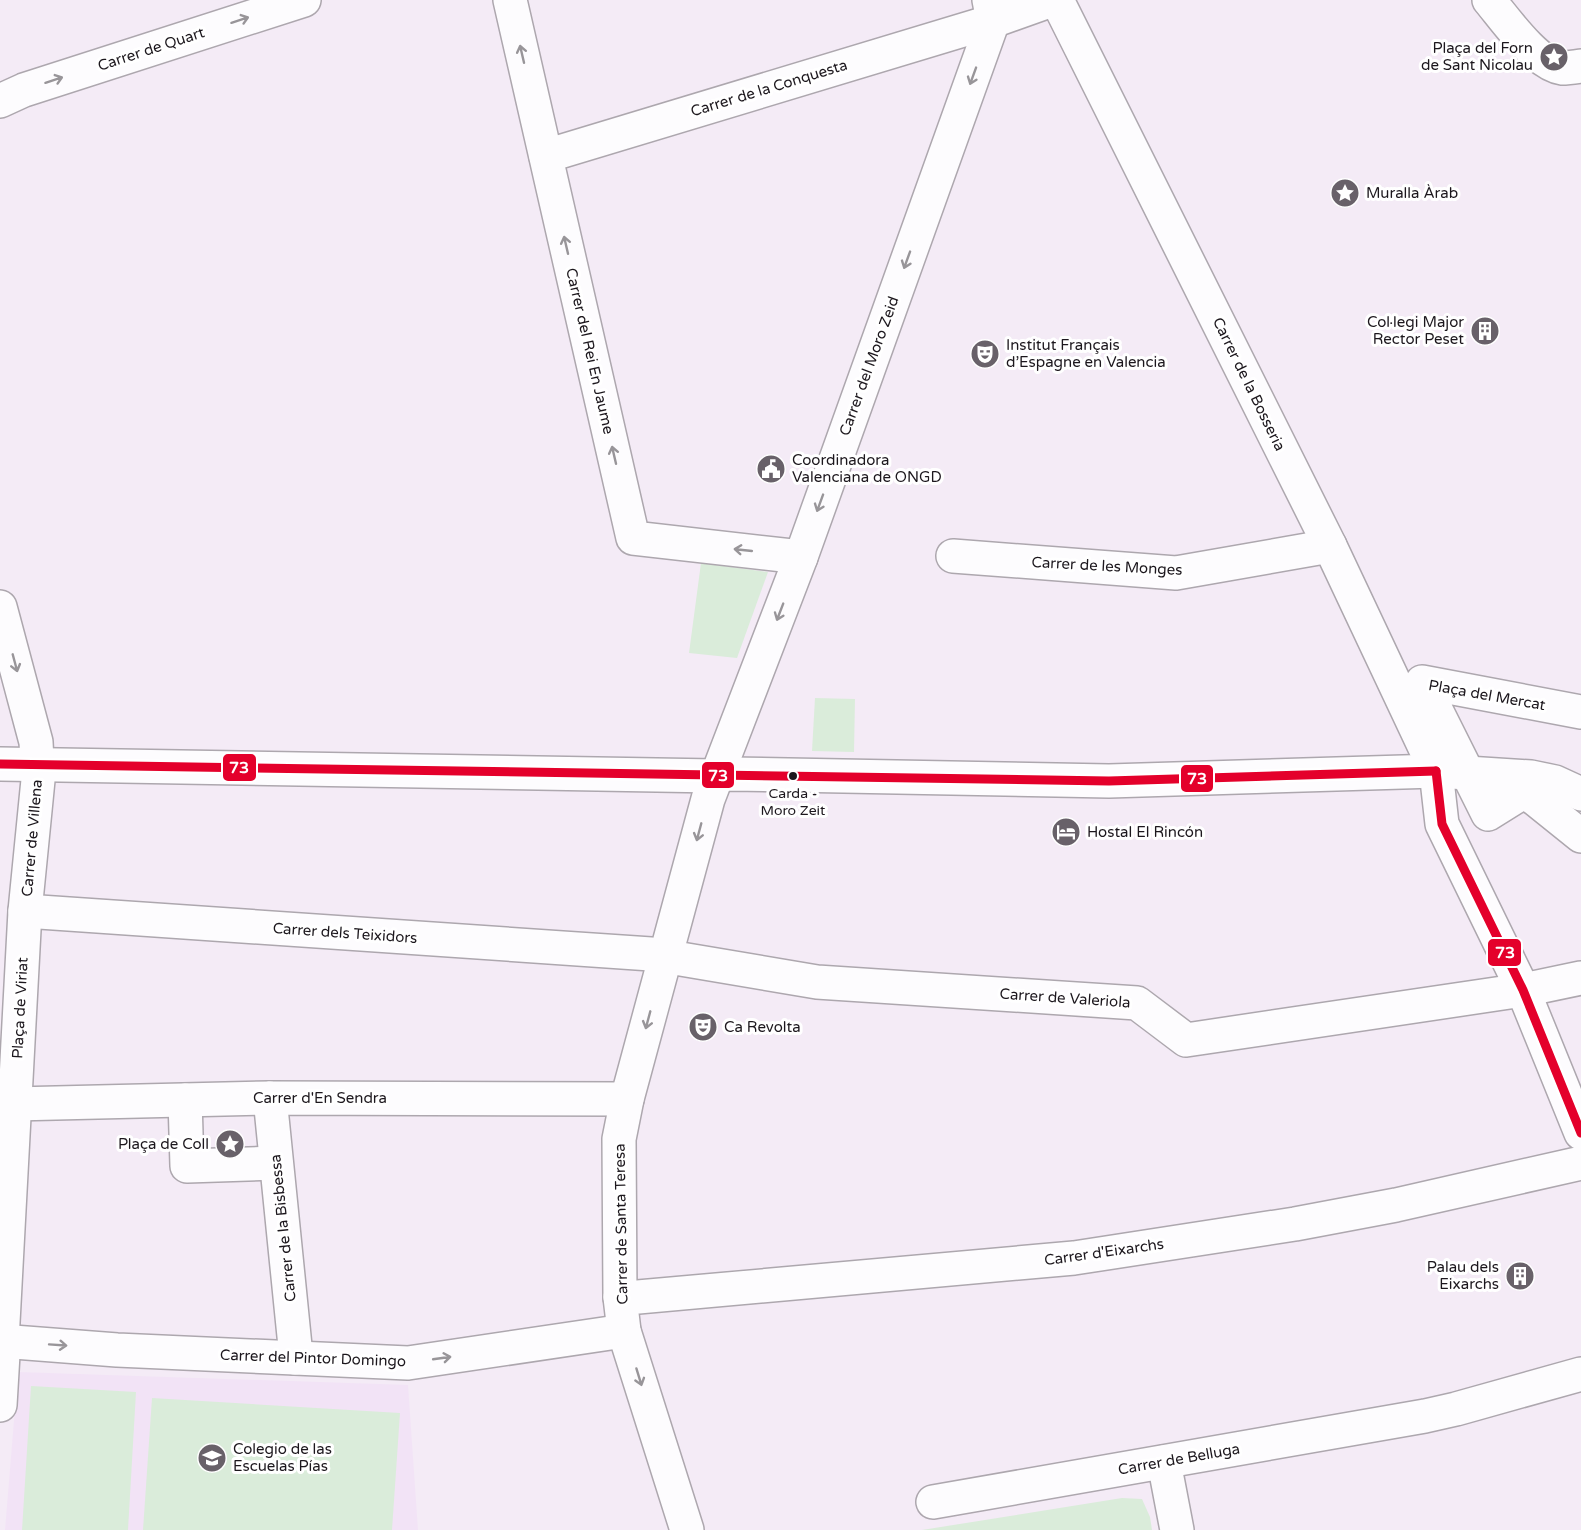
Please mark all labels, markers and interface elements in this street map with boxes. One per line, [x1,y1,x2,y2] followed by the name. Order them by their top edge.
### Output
[230,14,249,25] one-way arrow
[95,23,207,75] street label: Carrer de Quart
[1421,39,1533,74] place label: Plaça del Forn de Sant Nicolau
[1538,41,1570,73] place icon: Plaça del Forn de Sant Nicolau
[516,45,528,64] one-way arrow
[688,56,850,120] street label: Carrer de la Conquesta
[966,66,977,85] one-way arrow
[44,74,63,85] one-way arrow
[1329,177,1361,209] place icon: Muralla Àrab
[1366,184,1458,202] place label: Muralla Àrab
[560,235,571,255] one-way arrow
[901,250,912,269] one-way arrow
[562,266,618,436] street label: Carrer del Rei En Jaume
[835,294,903,438] street label: Carrer del Moro Zeid
[1367,313,1464,348] place label: Col·legi Major Rector Peset
[1209,314,1289,454] street label: Carrer de la Bosseria
[1469,315,1501,347] building icon: Col·legi Major Rector Peset
[1006,336,1166,371] place label: Institut Français d’Espagne en Valencia
[969,338,1001,370] theatre icon: Institut Français d’Espagne en Valencia
[608,446,620,465] one-way arrow
[792,451,942,486] place label: Coordinadora Valenciana de ONGD
[755,453,787,485] public building icon: Coordinadora Valenciana de ONGD
[814,493,825,512] one-way arrow
[733,545,753,556] one-way arrow
[1031,553,1183,579] street label: Carrer de les Monges
[773,602,784,620] one-way arrow
[10,653,21,672] one-way arrow
[1427,676,1547,714] street label: Plaça del Mercat
[222,753,257,782] line badge: 73
[229,758,249,778] text: 73
[701,761,735,789] line badge: 73
[1180,764,1214,793] line badge: 73
[708,766,728,786] text: 73
[1187,769,1207,789] text: 73
[787,770,799,782] marker: Carda - Moro Zeit
[18,779,46,897] street label: Carrer de Villena
[761,785,826,819] place label: Carda - Moro Zeit
[1050,816,1082,848] hotel icon: Hostal El Rincón
[693,822,704,841] one-way arrow
[1087,823,1203,841] place label: Hostal El Rincón
[272,919,418,947] street label: Carrer dels Teixidors
[1487,938,1522,967] line badge: 73
[1495,943,1515,963] text: 73
[8,956,32,1059] street label: Plaça de Viriat
[999,984,1131,1012] street label: Carrer de Valeriola
[641,1011,653,1030] one-way arrow
[687,1011,719,1043] theatre icon: Ca Revolta
[724,1018,801,1036] place label: Ca Revolta
[253,1089,387,1107] street label: Carrer d'En Sendra
[214,1128,246,1160] place icon: Plaça de Coll
[118,1135,209,1153] place label: Plaça de Coll
[611,1143,631,1305] street label: Carrer de Santa Teresa
[266,1153,300,1303] street label: Carrer de la Bisbessa
[1043,1235,1165,1269] street label: Carrer d'Eixarchs
[1427,1258,1499,1293] place label: Palau dels Eixarchs
[1504,1260,1536,1292] building icon: Palau dels Eixarchs
[48,1340,68,1351] one-way arrow
[220,1346,406,1370] street label: Carrer del Pintor Domingo
[431,1352,451,1363] one-way arrow
[634,1367,645,1386] one-way arrow
[1117,1439,1241,1479] street label: Carrer de Belluga
[233,1440,332,1475] place label: Colegio de las Escuelas Pías
[196,1442,228,1474] school or university icon: Colegio de las Escuelas Pías

